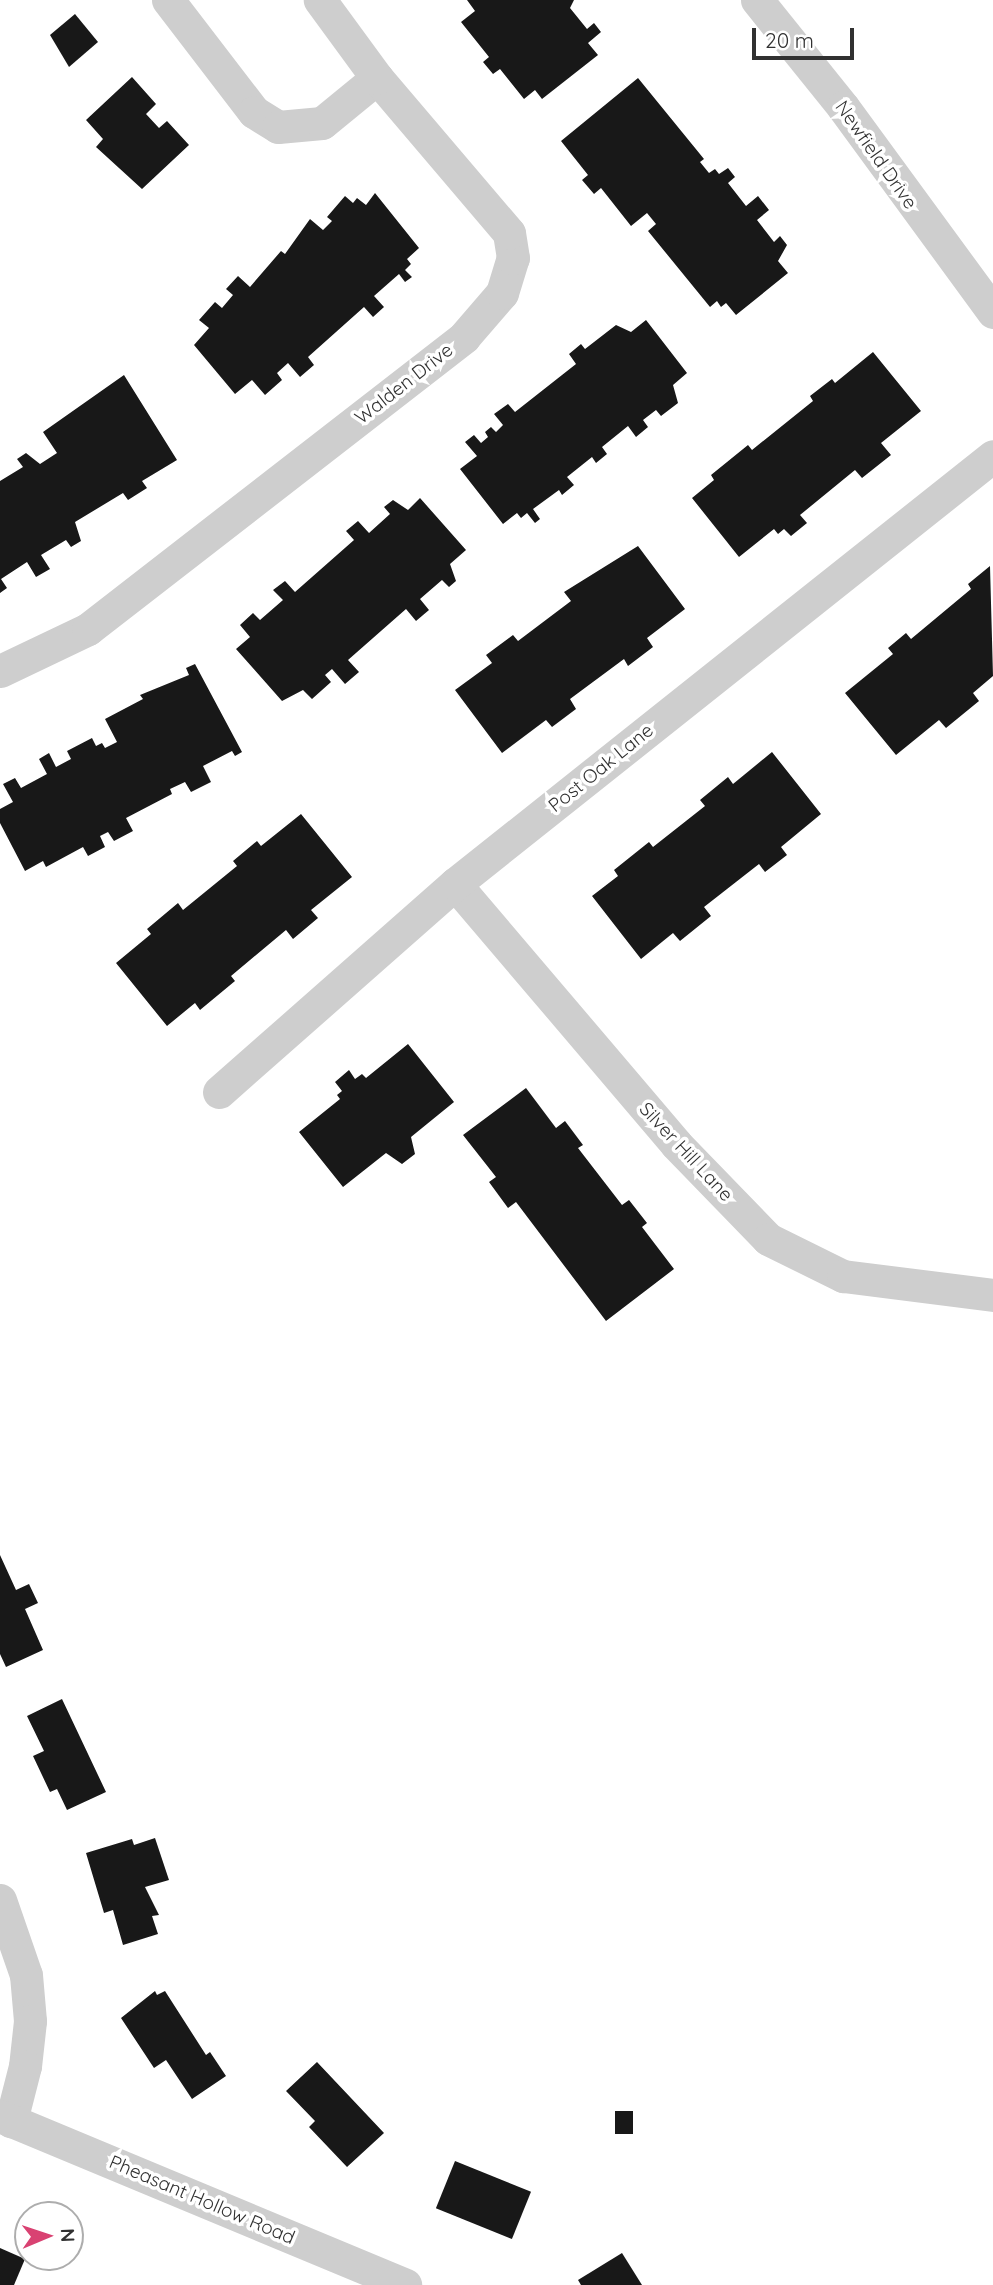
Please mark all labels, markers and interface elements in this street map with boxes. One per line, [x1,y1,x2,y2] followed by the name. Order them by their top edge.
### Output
[755,14,856,58] scale bar
[765,27,814,53] text: 20 m
[830,96,922,214] street label: Newfield Drive
[350,339,458,429] street label: Walden Drive
[544,719,658,817] street label: Post Oak Lane
[634,1098,738,1206] street label: Silver Hill Lane
[106,2151,298,2249] street label: Pheasant Hollow Road
[14,2201,84,2271] north arrow
[56,2228,80,2243] text: N

